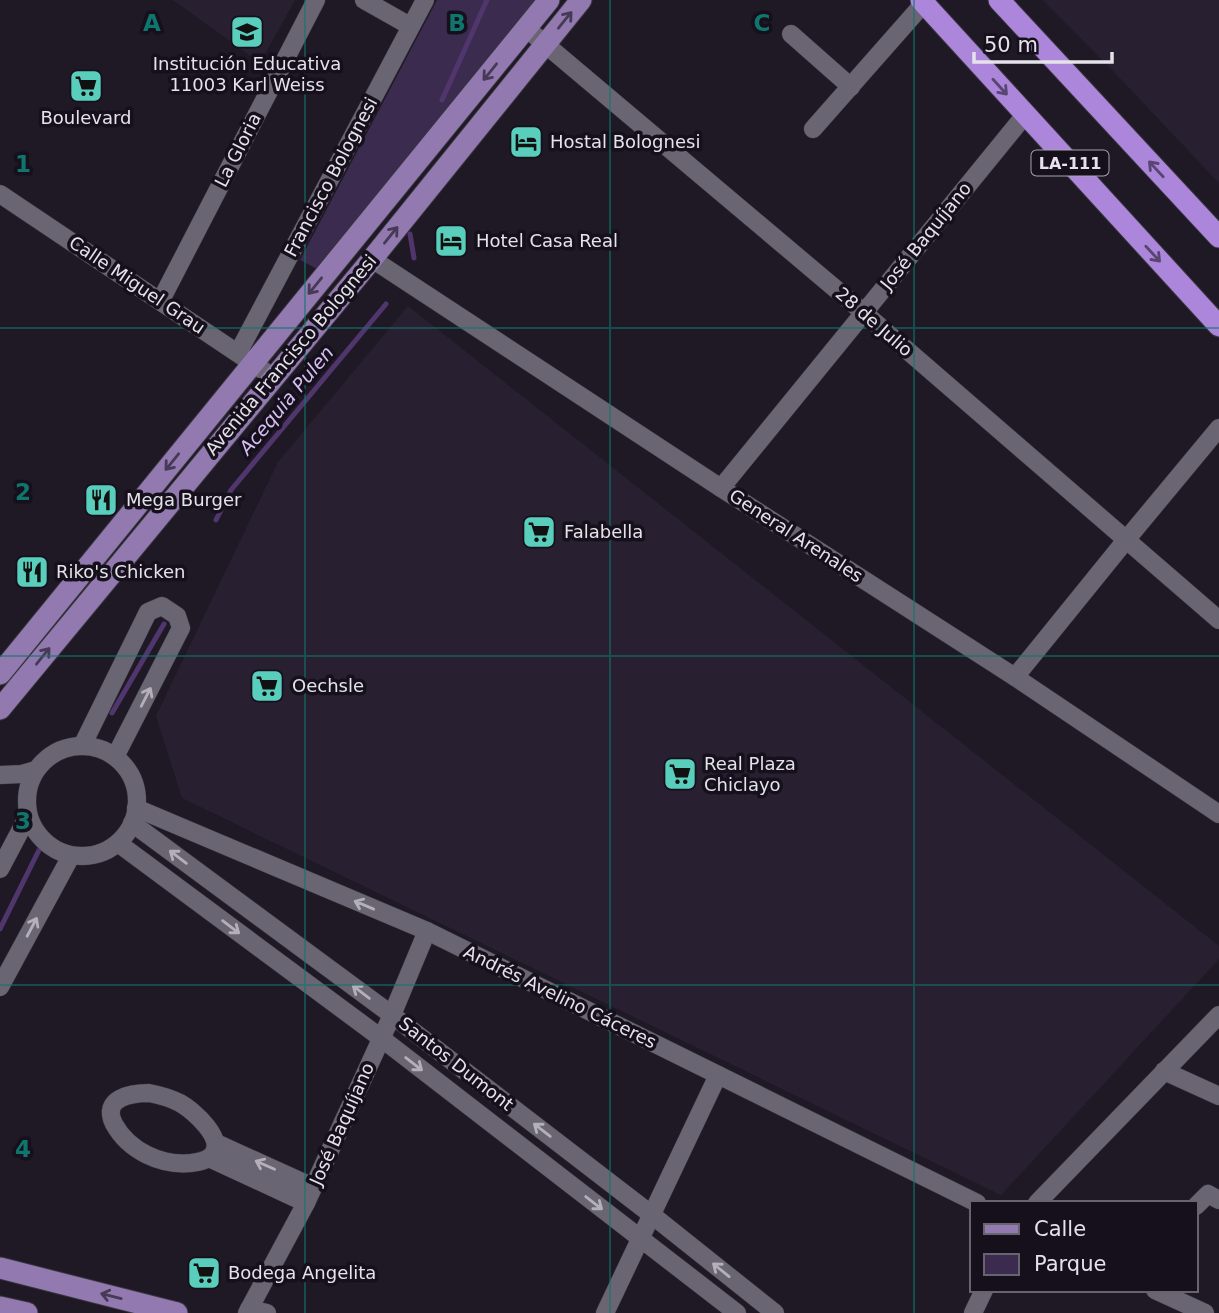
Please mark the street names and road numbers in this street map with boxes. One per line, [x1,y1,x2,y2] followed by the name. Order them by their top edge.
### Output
[280,93,381,260] street label: Francisco Bolognesi
[210,109,265,190] street label: La Gloria
[1032,150,1108,176] road number: LA-111
[875,178,975,294] street label: José Baquíjano
[65,231,209,338] street label: Calle Miguel Grau
[201,250,381,459] street label: Avenida Francisco Bolognesi
[832,283,917,361] street label: 28 de Julio
[726,485,867,587] street label: General Arenales
[461,941,660,1052] street label: Andrés Avelino Cáceres
[395,1012,518,1115] street label: Santos Dumont
[305,1059,378,1189] street label: José Baquíjano

